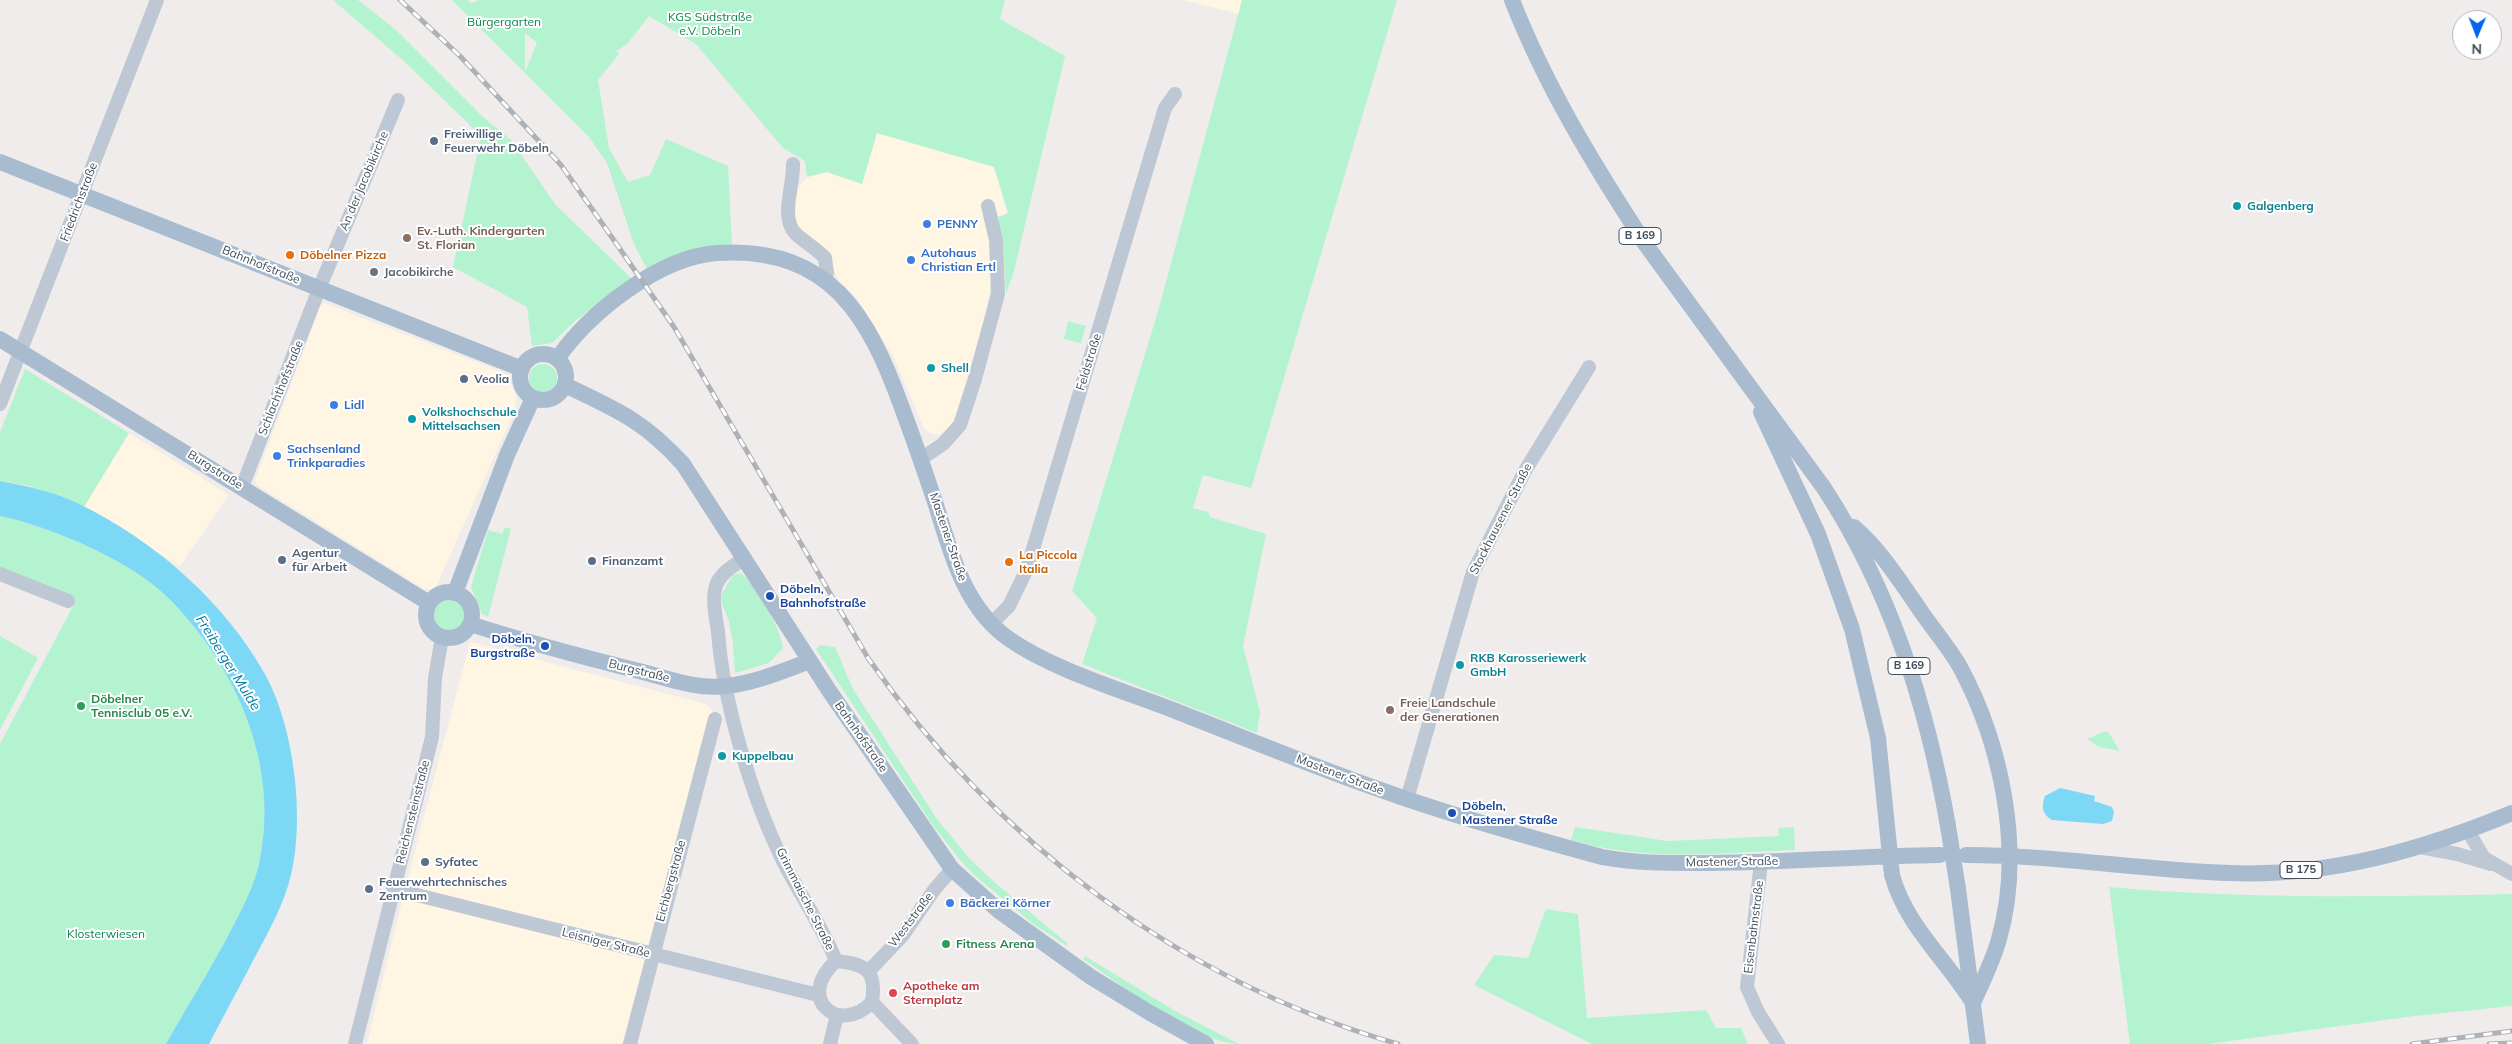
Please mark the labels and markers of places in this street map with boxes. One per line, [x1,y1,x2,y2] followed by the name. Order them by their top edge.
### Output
[444,127,549,155] place label: Freiwillige Feuerwehr Döbeln
[428,135,440,147] marker: Freiwillige Feuerwehr Döbeln
[2247,199,2314,213] place label: Galgenberg
[2231,200,2243,212] marker: Galgenberg
[937,217,978,231] place label: PENNY
[921,218,933,230] marker: PENNY
[417,224,545,252] place label: Ev.-Luth. Kindergarten St. Florian
[401,232,413,244] marker: Ev.-Luth. Kindergarten St. Florian
[921,246,996,274] place label: Autohaus Christian Ertl
[300,248,386,262] place label: Döbelner Pizza
[284,249,296,261] marker: Döbelner Pizza
[905,254,917,266] marker: Autohaus Christian Ertl
[384,265,454,279] place label: Jacobikirche
[368,266,380,278] marker: Jacobikirche
[941,361,969,375] place label: Shell
[925,362,937,374] marker: Shell
[474,372,509,386] place label: Veolia
[458,373,470,385] marker: Veolia
[344,398,364,412] place label: Lidl
[328,399,340,411] marker: Lidl
[422,405,516,433] place label: Volkshochschule Mittelsachsen
[406,413,418,425] marker: Volkshochschule Mittelsachsen
[287,442,365,470] place label: Sachsenland Trinkparadies
[271,450,283,462] marker: Sachsenland Trinkparadies
[292,546,347,574] place label: Agentur für Arbeit
[1019,548,1077,576] place label: La Piccola Italia
[276,554,288,566] marker: Agentur für Arbeit
[602,554,663,568] place label: Finanzamt
[586,555,598,567] marker: Finanzamt
[1003,556,1015,568] marker: La Piccola Italia
[780,582,866,610] place label: Döbeln, Bahnhofstraße
[764,590,776,602] marker: Döbeln, Bahnhofstraße
[470,632,535,660] place label: Döbeln, Burgstraße
[539,640,551,652] marker: Döbeln, Burgstraße
[1470,651,1586,679] place label: RKB Karosseriewerk GmbH
[1454,659,1466,671] marker: RKB Karosseriewerk GmbH
[91,692,192,720] place label: Döbelner Tennisclub 05 e.V.
[1400,696,1499,724] place label: Freie Landschule der Generationen
[75,700,87,712] marker: Döbelner Tennisclub 05 e.V.
[1384,704,1396,716] marker: Freie Landschule der Generationen
[732,749,794,763] place label: Kuppelbau
[716,750,728,762] marker: Kuppelbau
[1462,799,1558,827] place label: Döbeln, Mastener Straße
[1446,807,1458,819] marker: Döbeln, Mastener Straße
[435,855,478,869] place label: Syfatec
[419,856,431,868] marker: Syfatec
[379,875,507,903] place label: Feuerwehrtechnisches Zentrum
[363,883,375,895] marker: Feuerwehrtechnisches Zentrum
[960,896,1051,910] place label: Bäckerei Körner
[944,897,956,909] marker: Bäckerei Körner
[956,937,1035,951] place label: Fitness Arena
[940,938,952,950] marker: Fitness Arena
[903,979,979,1007] place label: Apotheke am Sternplatz
[887,987,899,999] marker: Apotheke am Sternplatz

